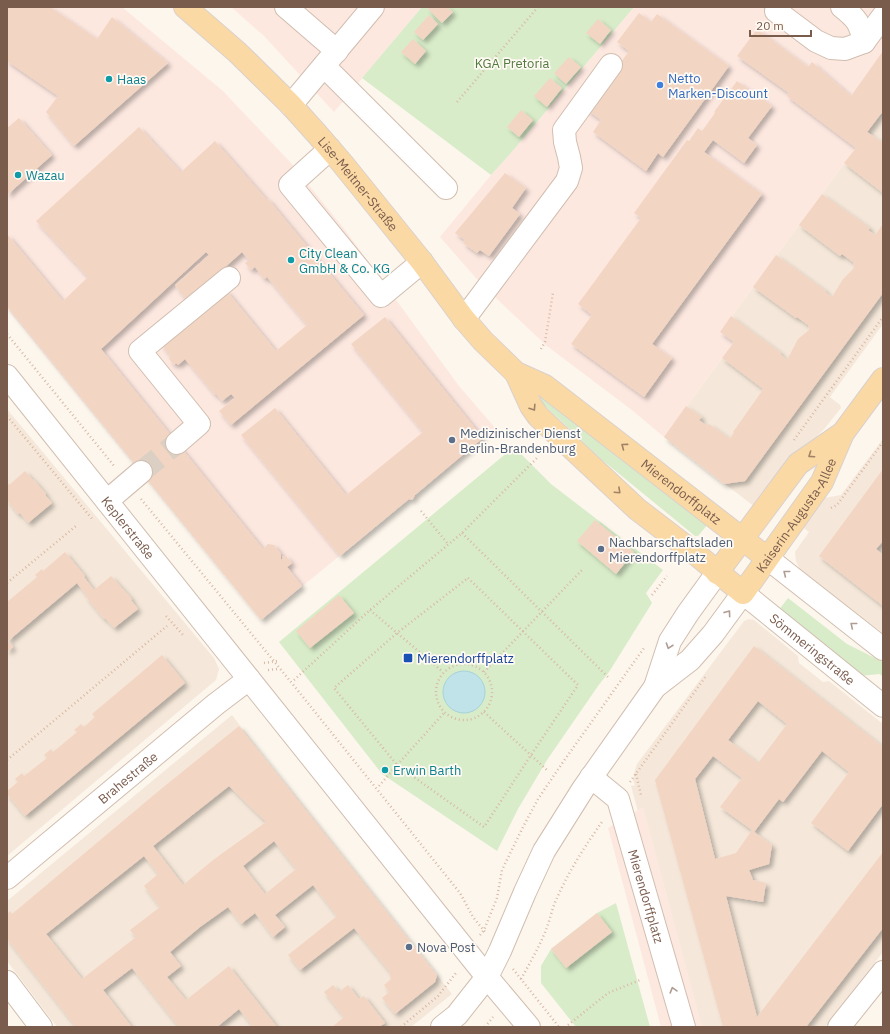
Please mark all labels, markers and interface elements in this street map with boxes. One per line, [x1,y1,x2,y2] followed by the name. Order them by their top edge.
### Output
[750,12,811,38] scale bar
[756,18,784,33] text: 20 m
[475,55,549,72] park label: KGA Pretoria
[668,70,768,102] place label: Netto Marken-Discount
[117,71,146,88] place label: Haas
[104,74,114,84] marker: Haas
[655,80,665,90] marker: Netto Marken-Discount
[314,133,402,234] street label: Lise-Meitner-Straße
[26,167,65,184] place label: Wazau
[13,170,23,180] marker: Wazau
[299,245,390,277] place label: City Clean GmbH & Co. KG
[286,255,296,265] marker: City Clean GmbH & Co. KG
[528,404,536,411] one-way arrow
[460,425,581,457] place label: Medizinischer Dienst Berlin-Brandenburg
[447,435,457,445] marker: Medizinischer Dienst Berlin-Brandenburg
[621,444,628,451] one-way arrow
[808,450,815,458] one-way arrow
[638,455,725,528] street label: Mierendorffplatz
[752,455,840,576] street label: Kaiserin-Augusta-Allee
[613,487,621,494] one-way arrow
[98,493,158,563] street label: Keplerstraße
[609,534,733,566] place label: Nachbarschaftsladen Mierendorffplatz
[596,544,606,554] marker: Nachbarschaftsladen Mierendorffplatz
[784,571,791,578] one-way arrow
[766,609,859,689] street label: Sömmeringstraße
[723,611,730,618] one-way arrow
[850,623,857,630] one-way arrow
[665,643,673,650] one-way arrow
[417,650,514,667] place label: Mierendorffplatz
[402,652,414,664] marker: Mierendorffplatz
[94,748,161,807] street label: Brahestraße
[393,762,461,779] place label: Erwin Barth
[380,765,390,775] marker: Erwin Barth
[624,847,668,945] street label: Mierendorffplatz
[417,939,475,956] place label: Nova Post
[404,942,414,952] marker: Nova Post
[669,986,678,993] one-way arrow

